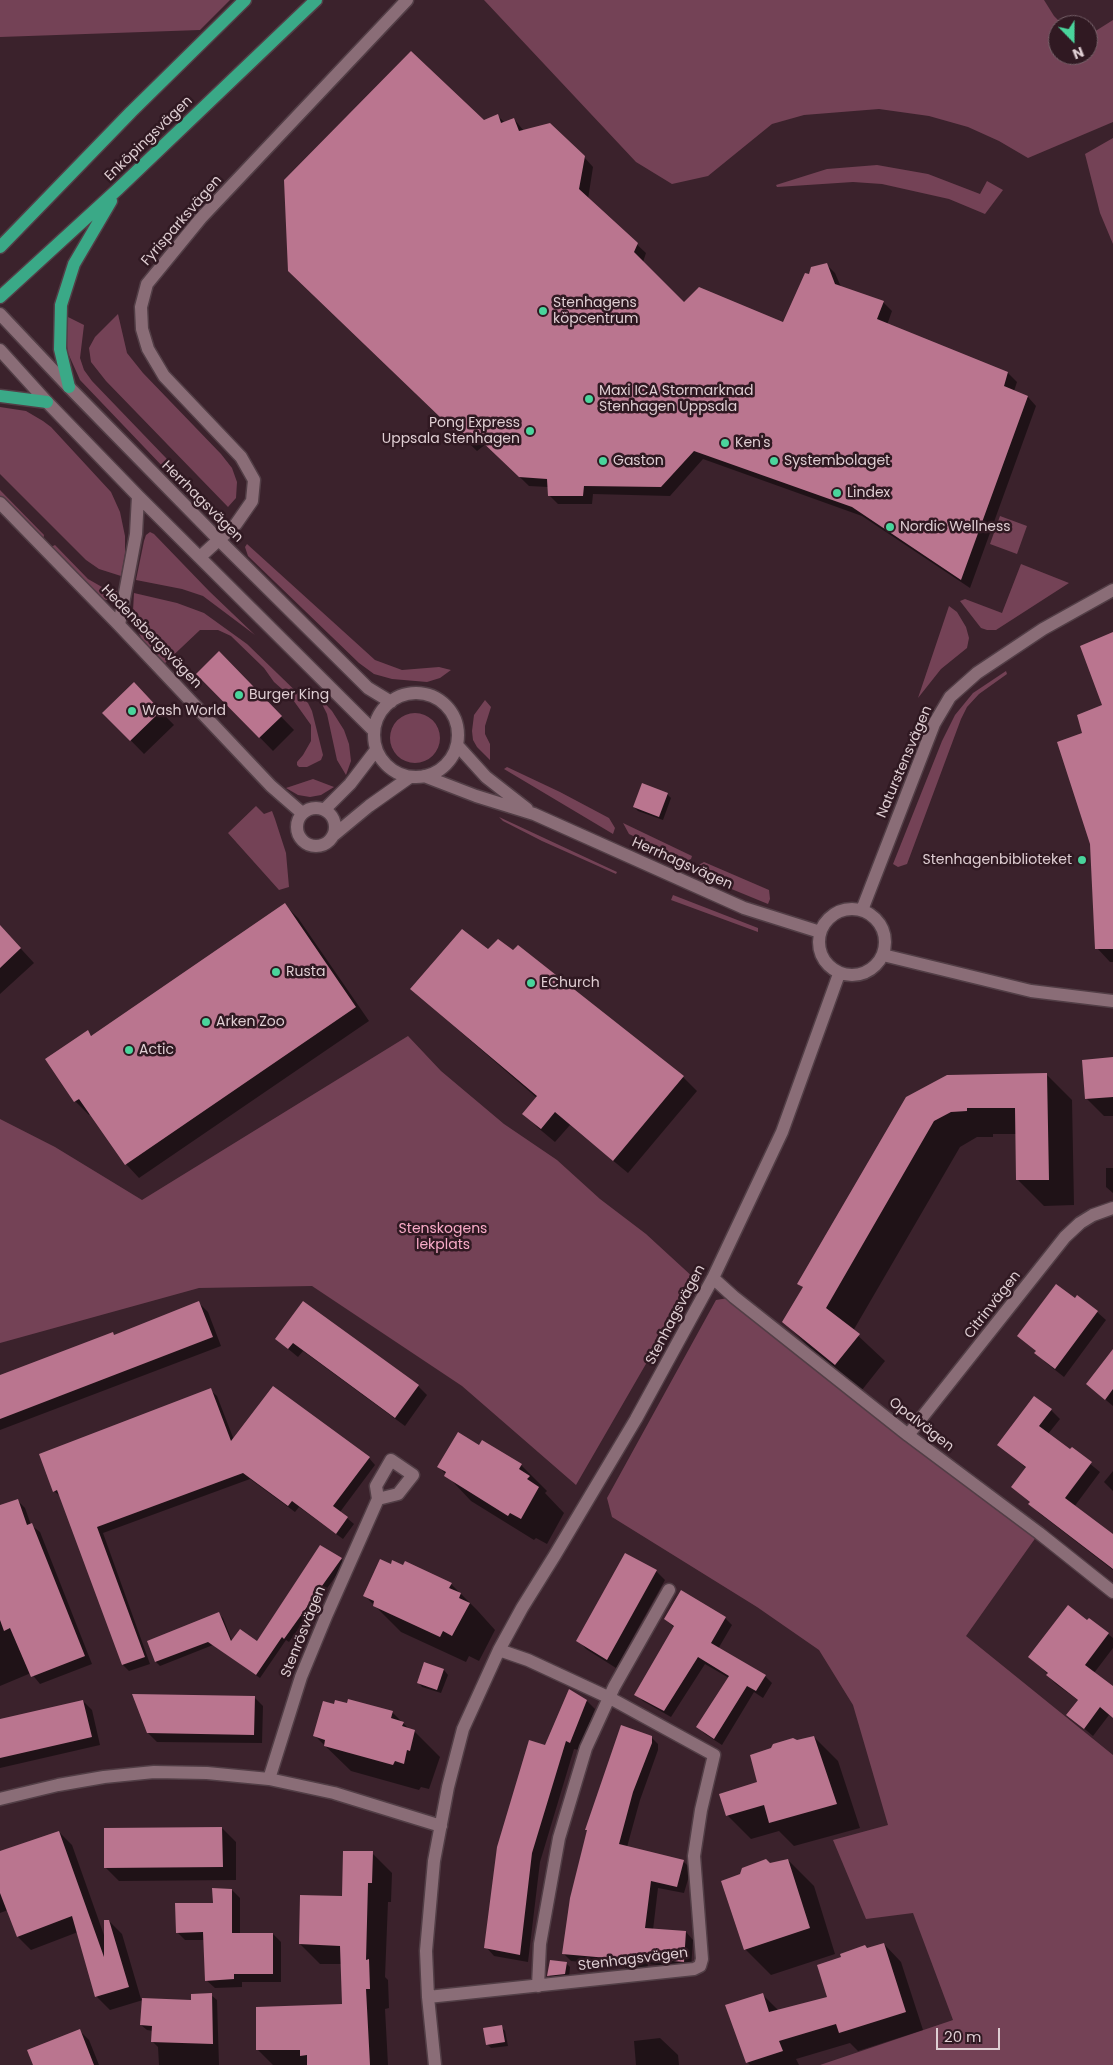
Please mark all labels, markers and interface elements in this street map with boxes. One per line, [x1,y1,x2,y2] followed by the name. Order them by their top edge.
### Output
[1048,15,1098,65] north arrow
[1070,42,1087,64] text: N
[102,93,196,185] street label: Enköpingsvägen
[138,172,226,270] street label: Fyrisparksvägen
[553,295,638,328] place label: Stenhagens köpcentrum
[537,305,549,317] marker: Stenhagens köpcentrum
[599,383,754,416] place label: Maxi ICA Stormarknad Stenhagen Uppsala
[583,393,595,405] marker: Maxi ICA Stormarknad Stenhagen Uppsala
[382,415,520,448] place label: Pong Express Uppsala Stenhagen
[524,425,536,437] marker: Pong Express Uppsala Stenhagen
[735,435,771,451] place label: Ken's
[719,437,731,449] marker: Ken's
[613,453,664,469] place label: Gaston
[784,453,890,469] place label: Systembolaget
[597,455,609,467] marker: Gaston
[768,455,780,467] marker: Systembolaget
[158,458,246,546] street label: Herrhagsvägen
[847,485,890,501] place label: Lindex
[831,487,843,499] marker: Lindex
[900,519,1011,535] place label: Nordic Wellness
[884,521,896,533] marker: Nordic Wellness
[97,582,205,692] street label: Hedensbergsvägen
[249,687,329,703] place label: Burger King
[233,689,245,701] marker: Burger King
[142,703,226,719] place label: Wash World
[874,703,936,821] street label: Naturstensvägen
[126,705,138,717] marker: Wash World
[629,834,735,894] street label: Herrhagsvägen
[923,852,1072,868] place label: Stenhagenbiblioteket
[1076,854,1088,866] marker: Stenhagenbiblioteket
[286,964,325,980] place label: Rusta
[270,966,282,978] marker: Rusta
[541,975,600,991] place label: EChurch
[525,977,537,989] marker: EChurch
[216,1014,285,1030] place label: Arken Zoo
[200,1016,212,1028] marker: Arken Zoo
[139,1042,174,1058] place label: Actic
[123,1044,135,1056] marker: Actic
[399,1221,487,1254] park label: Stenskogens lekplats
[643,1262,709,1368] street label: Stenhagsvägen
[961,1268,1025,1342] street label: Citrinvägen
[885,1394,957,1456] street label: Opalvägen
[278,1584,330,1680] street label: Stenrösvägen
[577,1945,689,1975] street label: Stenhagsvägen
[938,2018,1002,2050] scale bar
[944,2026,982,2047] text: 20 m

